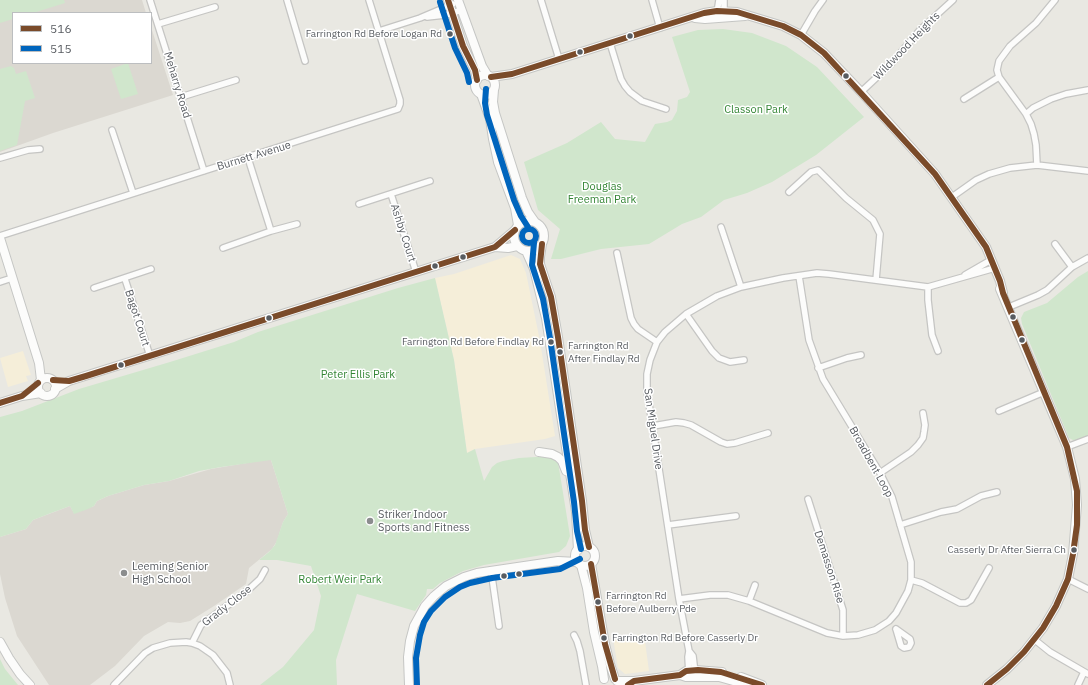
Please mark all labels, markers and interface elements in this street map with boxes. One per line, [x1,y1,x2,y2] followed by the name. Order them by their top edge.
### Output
[871,9,943,83] street label: Wildwood Heights
[12,12,152,64] legend
[50,21,72,36] text: 516
[306,28,442,40] place label: Farrington Rd Before Logan Rd
[445,29,455,39] marker: Farrington Rd Before Logan Rd
[625,31,635,41] unlabelled marker
[50,41,72,56] text: 515
[575,47,585,57] unlabelled marker
[161,50,193,120] street label: Meharry Road
[841,71,851,81] unlabelled marker
[724,103,788,117] park label: Classon Park
[215,138,293,174] street label: Burnett Avenue
[568,180,636,206] park label: Douglas Freeman Park
[387,202,419,264] street label: Ashby Court
[458,252,468,262] unlabelled marker
[430,261,440,271] unlabelled marker
[122,288,152,348] street label: Bagot Court
[1008,312,1018,322] unlabelled marker
[264,313,274,323] unlabelled marker
[1017,335,1027,345] unlabelled marker
[402,336,544,348] place label: Farrington Rd Before Findlay Rd
[546,337,556,347] marker: Farrington Rd Before Findlay Rd
[568,340,640,364] place label: Farrington Rd After Findlay Rd
[555,347,565,357] marker: Farrington Rd After Findlay Rd
[116,360,126,370] unlabelled marker
[321,368,395,382] park label: Peter Ellis Park
[641,387,665,471] street label: San Miguel Drive
[846,424,896,500] street label: Broadbent Loop
[378,508,470,534] place label: Striker Indoor Sports and Fitness
[365,516,375,526] marker: Striker Indoor Sports and Fitness
[811,529,847,605] street label: Demasson Rise
[948,544,1066,556] place label: Casserly Dr After Sierra Ch
[1069,545,1079,555] marker: Casserly Dr After Sierra Ch
[132,560,208,586] place label: Leeming Senior High School
[119,568,129,578] marker: Leeming Senior High School
[514,569,524,579] unlabelled marker
[499,571,509,581] unlabelled marker
[298,573,382,587] park label: Robert Weir Park
[200,583,254,629] street label: Grady Close
[606,590,696,614] place label: Farrington Rd Before Aulberry Pde
[593,597,603,607] marker: Farrington Rd Before Aulberry Pde
[612,632,758,644] place label: Farrington Rd Before Casserly Dr
[599,633,609,643] marker: Farrington Rd Before Casserly Dr

